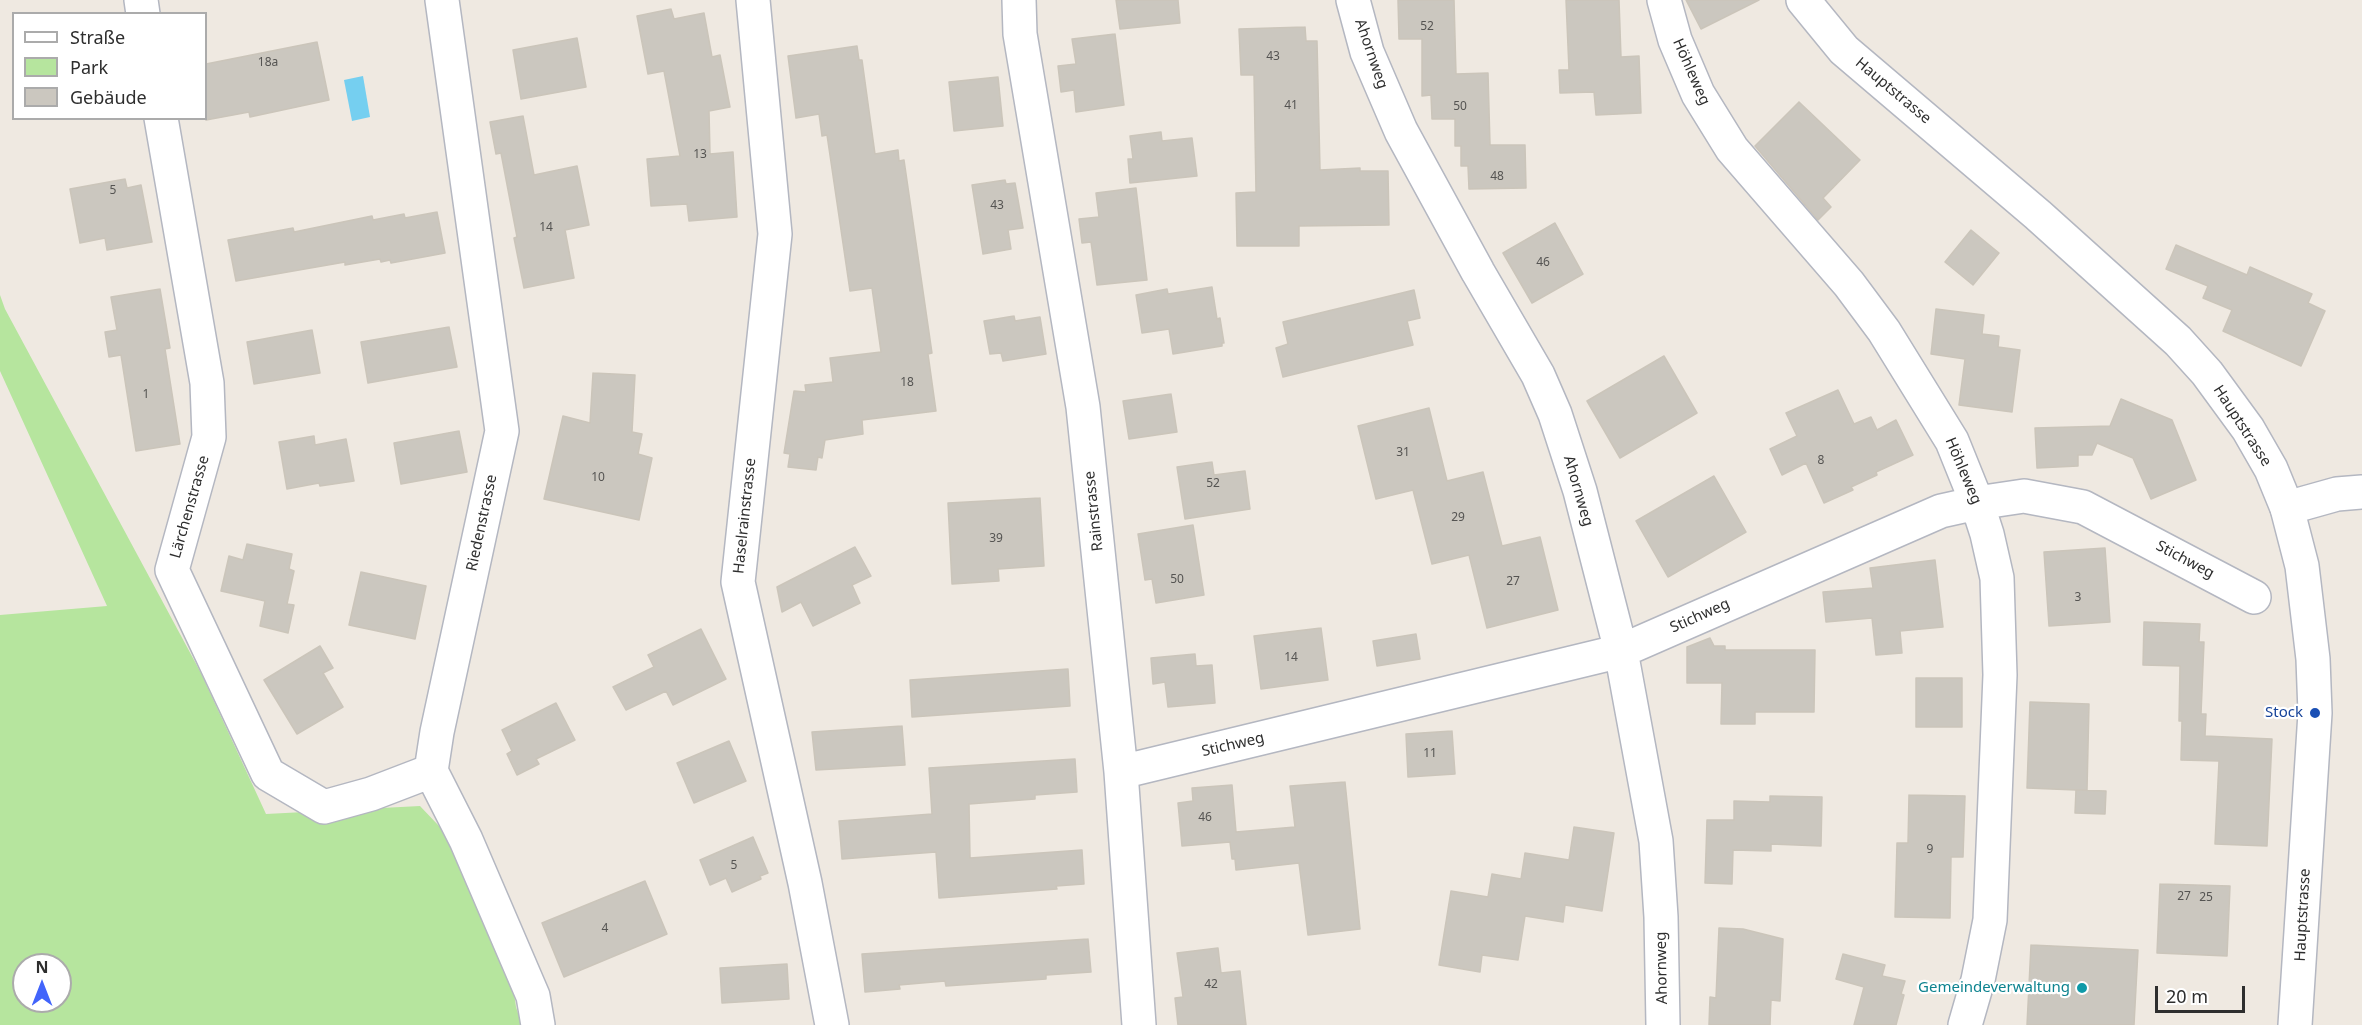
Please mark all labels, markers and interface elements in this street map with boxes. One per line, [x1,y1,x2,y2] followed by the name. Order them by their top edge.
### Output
[12,12,207,120] legend
[1351,17,1391,91] street label: Ahornweg
[1420,20,1434,34] house number: 52
[70,25,125,49] text: Straße
[1668,36,1714,108] street label: Höhleweg
[1266,50,1280,64] house number: 43
[1852,54,1934,128] street label: Hauptstrasse
[70,55,108,79] text: Park
[258,56,278,70] house number: 18a
[70,85,147,109] text: Gebäude
[1284,99,1298,113] house number: 41
[1453,100,1467,114] house number: 50
[693,148,707,162] house number: 13
[1490,170,1504,184] house number: 48
[110,184,116,198] house number: 5
[990,199,1004,213] house number: 43
[539,221,553,235] house number: 14
[1536,256,1550,270] house number: 46
[900,376,914,390] house number: 18
[2209,382,2275,470] street label: Hauptstrasse
[143,388,149,402] house number: 1
[1941,435,1985,507] street label: Höhleweg
[1396,446,1410,460] house number: 31
[1559,453,1597,529] street label: Ahornweg
[167,454,213,560] street label: Lärchenstrasse
[1818,454,1824,468] house number: 8
[730,457,760,575] street label: Haselrainstrasse
[1081,470,1107,552] street label: Rainstrasse
[591,471,605,485] house number: 10
[463,473,501,573] street label: Riedenstrasse
[1206,477,1220,491] house number: 52
[1451,511,1465,525] house number: 29
[989,532,1003,546] house number: 39
[2153,537,2217,583] street label: Stichweg
[1170,573,1184,587] house number: 50
[1506,575,1520,589] house number: 27
[2075,591,2081,605] house number: 3
[1667,595,1733,637] street label: Stichweg
[1284,651,1298,665] house number: 14
[2265,704,2303,722] place label: Stock
[2308,706,2322,720] marker: Stock
[1200,729,1266,761] street label: Stichweg
[1423,747,1437,761] house number: 11
[1198,811,1212,825] house number: 46
[1927,843,1933,857] house number: 9
[731,859,737,873] house number: 5
[2292,868,2314,962] street label: Hauptstrasse
[2177,890,2191,904] house number: 27
[2199,891,2213,905] house number: 25
[602,922,608,936] house number: 4
[1652,931,1672,1005] street label: Ahornweg
[12,953,72,1013] north arrow
[35,956,49,978] text: N
[2158,974,2248,1012] scale bar
[1204,978,1218,992] house number: 42
[1918,979,2070,997] place label: Gemeindeverwaltung
[2075,981,2089,995] marker: Gemeindeverwaltung
[2166,984,2208,1008] text: 20 m

